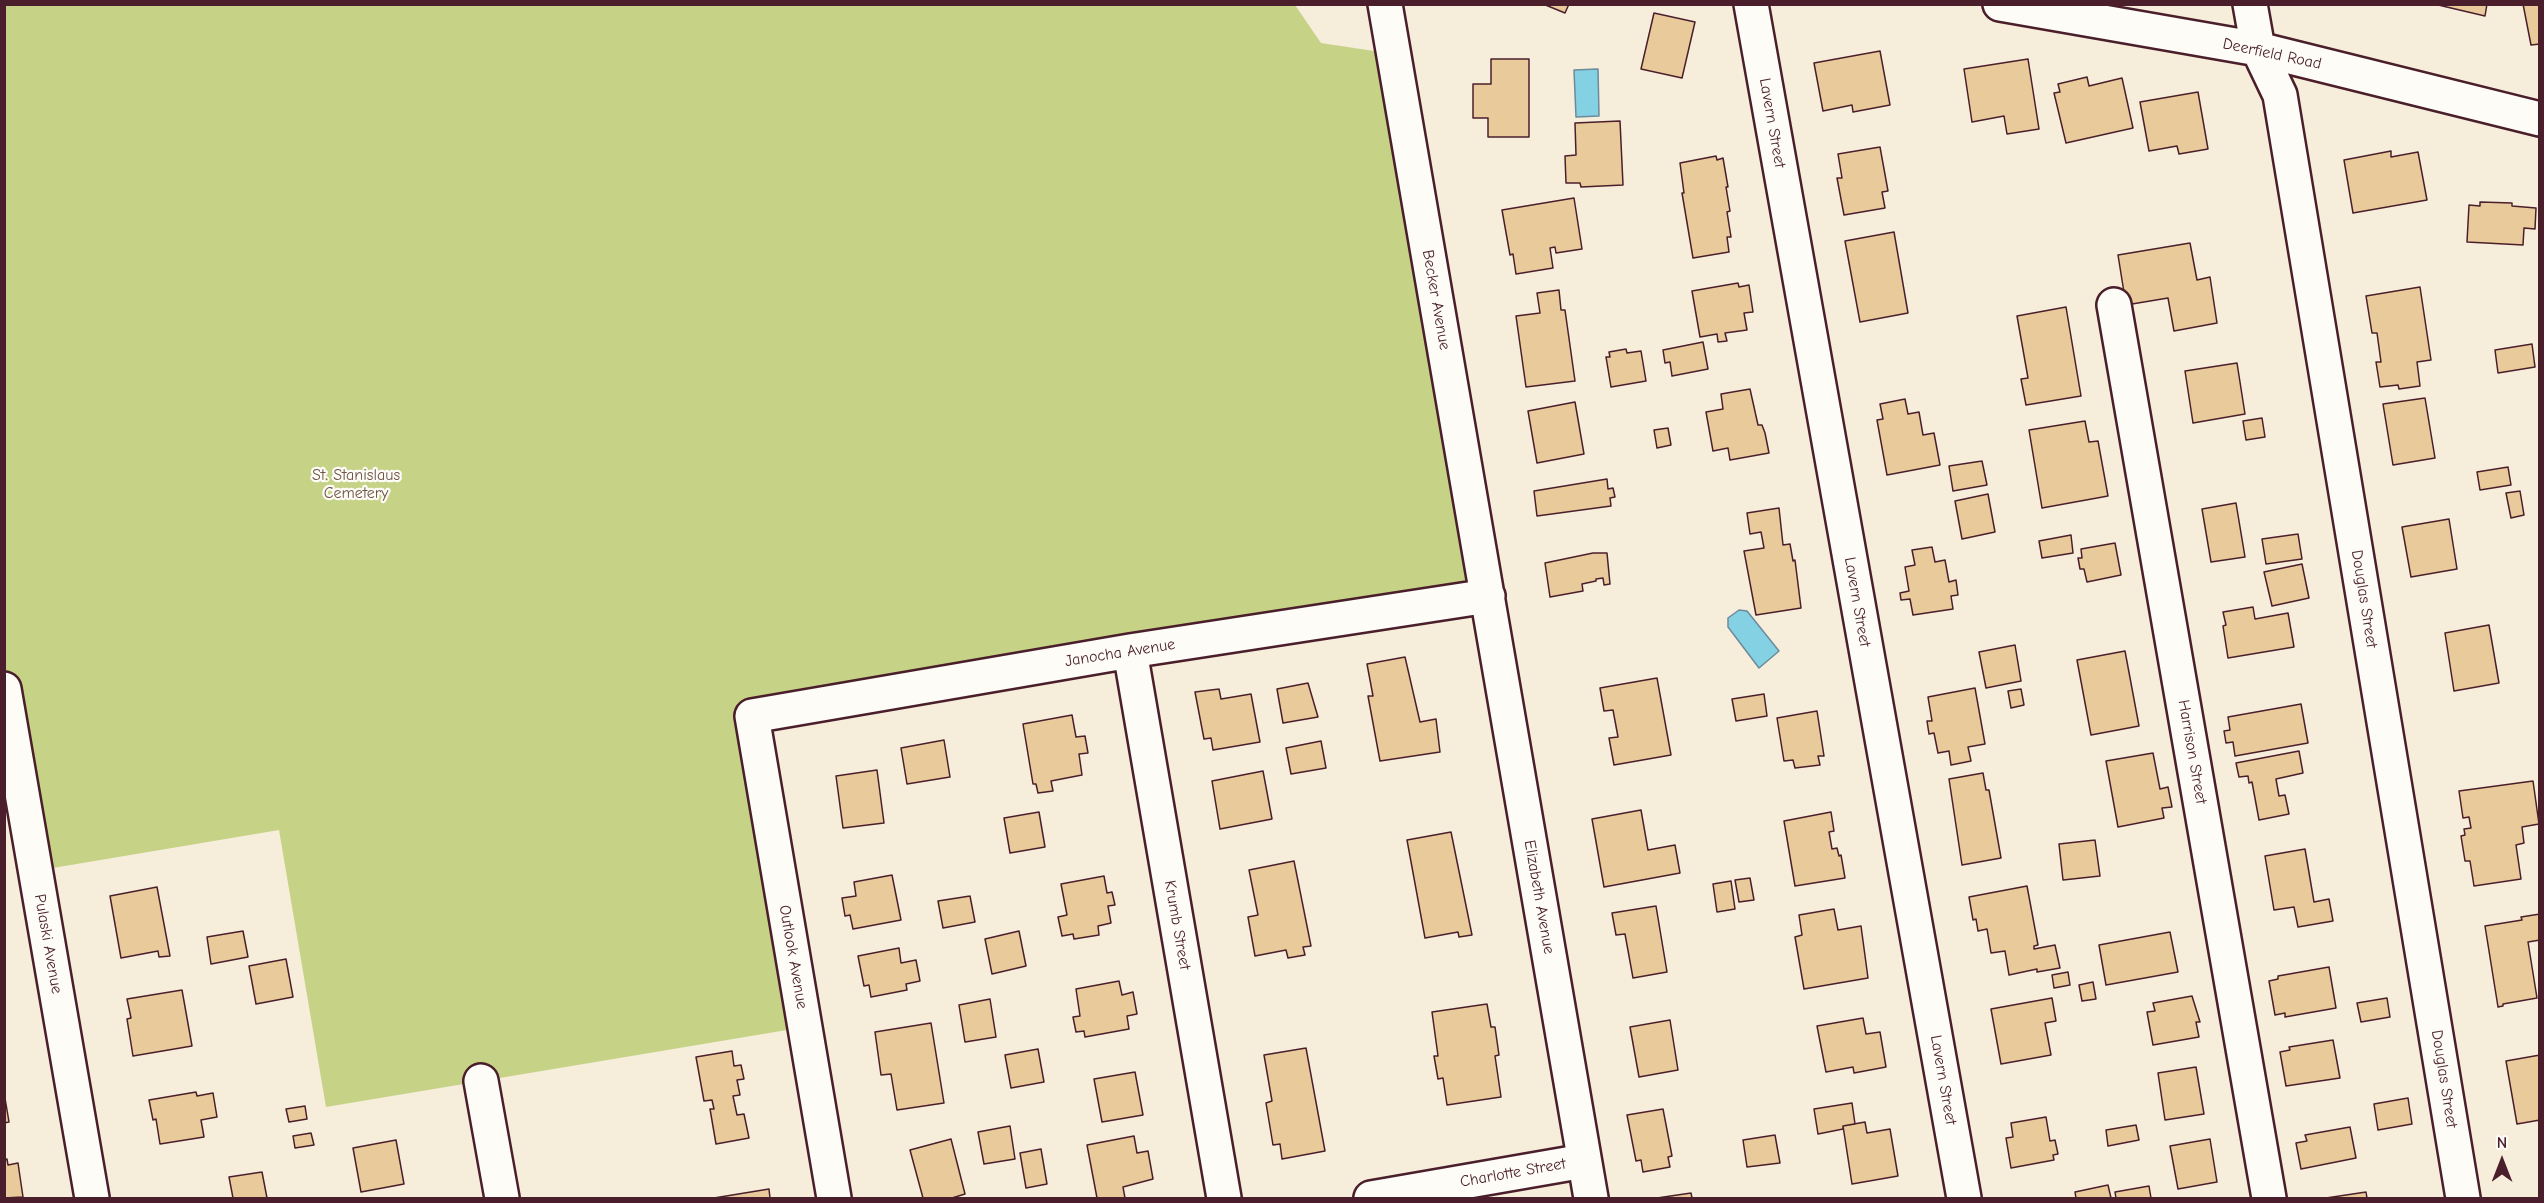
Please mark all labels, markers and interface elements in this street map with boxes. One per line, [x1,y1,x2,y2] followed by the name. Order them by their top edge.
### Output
[2221,34,2323,74] street label: Deerfield Road
[1755,77,1789,169] street label: Lavern Street
[1418,248,1454,352] street label: Becker Avenue
[312,465,400,503] park label: St. Stanislaus Cemetery
[2347,549,2381,649] street label: Douglas Street
[1840,556,1874,648] street label: Lavern Street
[1063,635,1177,671] street label: Janocha Avenue
[2173,698,2211,806] street label: Harrison Street
[1520,839,1558,955] street label: Elizabeth Avenue
[1160,879,1194,971] street label: Krumb Street
[30,893,66,995] street label: Pulaski Avenue
[774,903,812,1011] street label: Outlook Avenue
[2427,1029,2461,1129] street label: Douglas Street
[1926,1034,1960,1126] street label: Lavern Street
[2472,1131,2532,1191] north arrow
[2497,1134,2507,1152] text: N
[1459,1154,1567,1192] street label: Charlotte Street

